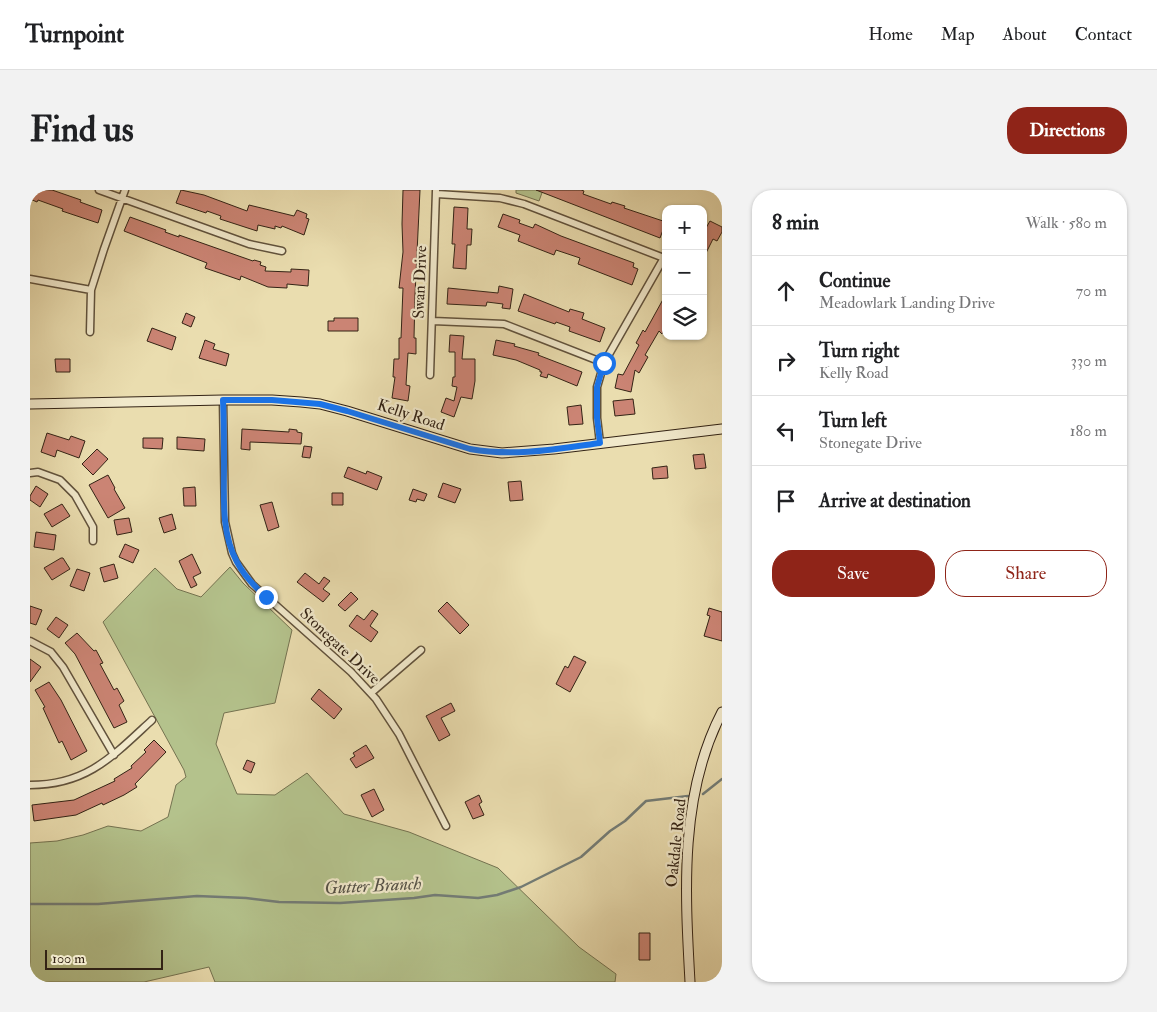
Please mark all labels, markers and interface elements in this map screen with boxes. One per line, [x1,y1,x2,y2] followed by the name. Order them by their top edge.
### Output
[25,19,124,50] text: Turnpoint
[868,23,913,46] text: Home
[941,23,975,46] text: Map
[1003,23,1047,46] text: About
[1075,23,1132,46] text: Contact
[1007,107,1127,154] button: Directions
[30,108,134,152] text: Find us
[662,205,707,340] map controls
[662,205,707,250] button: +
[772,209,819,236] text: 8 min
[1025,213,1107,233] text: Walk · 580 m
[409,245,431,319] street label: Swan Drive
[662,250,707,295] button: −
[819,269,890,293] text: Continue
[772,277,800,305] icon: ahead
[1076,281,1107,301] text: 70 m
[819,293,995,313] text: Meadowlark Landing Drive
[662,295,707,340] button: layers
[819,339,899,363] text: Turn right
[772,347,800,375] icon: right
[1071,351,1107,371] text: 330 m
[593,352,616,375] route start
[819,363,889,383] text: Kelly Road
[375,395,447,435] street label: Kelly Road
[819,409,887,433] text: Turn left
[772,417,800,445] icon: left
[1070,421,1107,441] text: 180 m
[819,433,922,453] text: Stonegate Drive
[772,487,800,515] icon: arrive
[819,489,971,513] text: Arrive at destination
[772,550,935,597] button: Save
[945,550,1107,597] button: Share
[255,586,278,609] route end
[296,604,385,689] street label: Stonegate Drive
[661,798,691,888] street label: Oakdale Road
[324,872,422,900] water label: Gutter Branch
[45,947,162,970] scale bar
[52,950,85,967] text: 100 m

